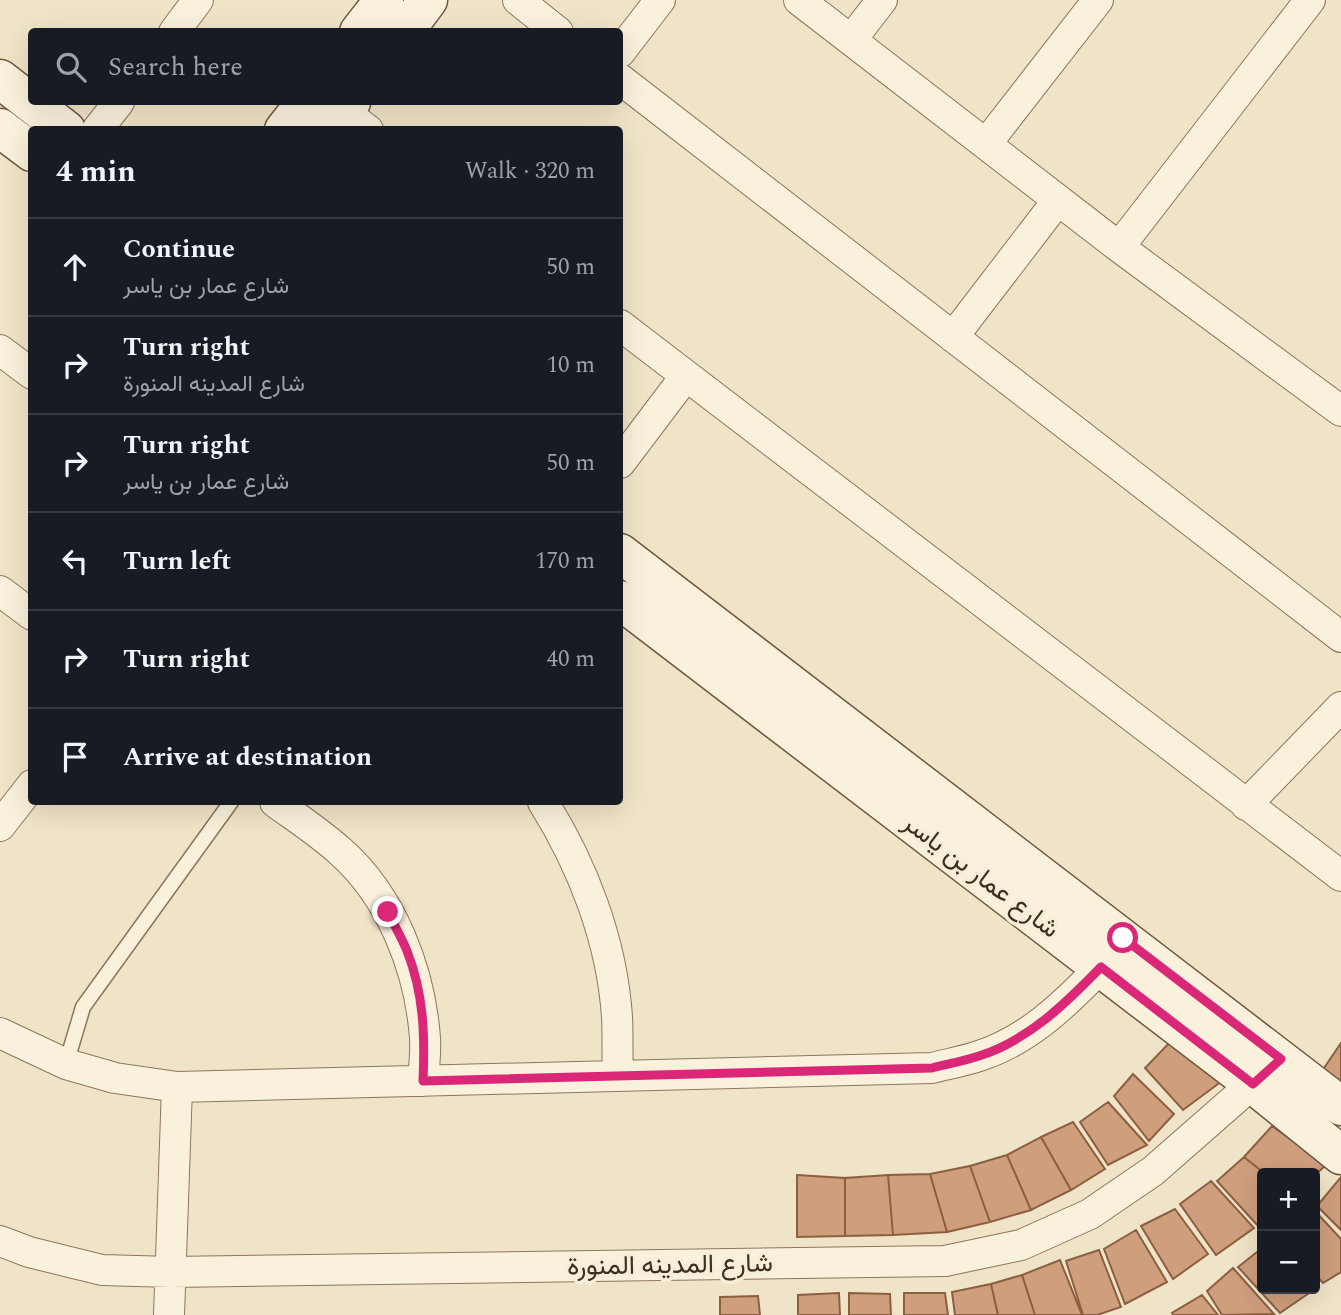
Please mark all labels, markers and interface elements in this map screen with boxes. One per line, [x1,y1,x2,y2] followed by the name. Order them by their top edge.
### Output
[28,28,623,105] search box
[108,47,243,87] text: Search here
[52,48,90,86] icon: search
[56,149,136,195] text: 4 min
[465,154,595,189] text: Walk · 320 m
[123,229,235,269] text: Continue
[56,248,94,286] icon: ahead
[546,250,595,285] text: 50 m
[123,269,289,304] text: شارع عمار بن ياسر
[123,327,250,367] text: Turn right
[56,346,94,384] icon: right
[546,348,595,383] text: 10 m
[123,367,305,402] text: شارع المدينه المنورة
[123,425,250,465] text: Turn right
[56,444,94,482] icon: right
[546,446,595,481] text: 50 m
[123,465,289,500] text: شارع عمار بن ياسر
[123,541,231,581] text: Turn left
[56,542,94,580] icon: left
[535,544,595,579] text: 170 m
[123,639,250,679] text: Turn right
[56,640,94,678] icon: right
[546,642,595,677] text: 40 m
[123,737,372,777] text: Arrive at destination
[56,738,94,776] icon: arrive
[893,803,1068,948] street label: شارع عمار بن ياسر
[372,896,403,927] route end
[1107,922,1138,953] route start
[1257,1168,1320,1294] map controls
[1257,1168,1320,1231] button: +
[1257,1231,1320,1294] button: −
[567,1243,773,1287] street label: شارع المدينه المنورة

